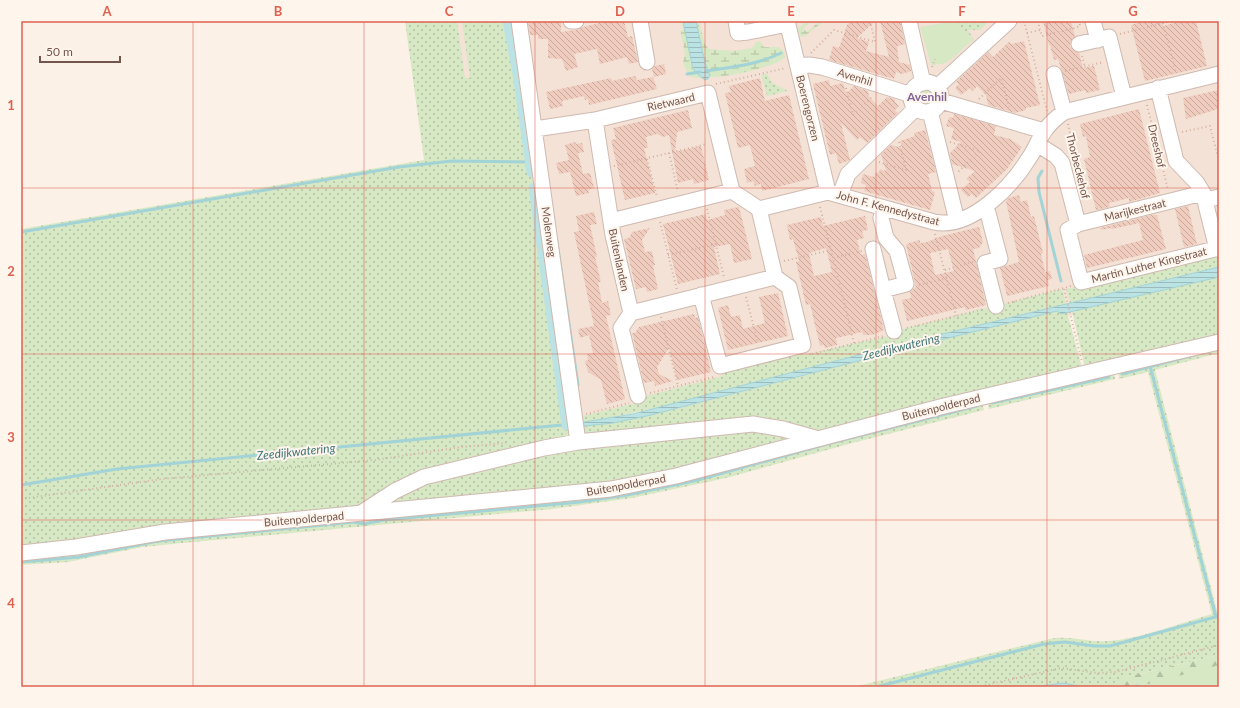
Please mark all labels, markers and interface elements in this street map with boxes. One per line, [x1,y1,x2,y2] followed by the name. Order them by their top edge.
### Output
[101,3,112,19] text: A
[274,3,283,19] text: B
[445,3,454,19] text: C
[615,3,625,19] text: D
[787,3,795,19] text: E
[958,3,966,19] text: F
[1128,3,1138,19] text: G
[40,38,120,64] scale bar
[46,44,73,59] text: 50 m
[836,65,874,88] street label: Avenhil
[794,74,823,142] street label: Boerengorzen
[906,89,947,104] district label: Avenhil
[646,90,696,113] street label: Rietwaard
[7,97,15,113] text: 1
[1146,123,1169,169] street label: Dreeshof
[1064,132,1093,200] street label: Thorbeckehof
[835,187,941,228] street label: John F. Kennedystraat
[1103,196,1167,223] street label: Marijkestraat
[540,206,560,258] street label: Molenweg
[606,227,632,293] street label: Buitenlanden
[1090,244,1208,285] street label: Martin Luther Kingstraat
[7,263,15,279] text: 2
[860,330,941,364] water label: Zeedijkwatering
[900,390,981,423] street label: Buitenpolderpad
[7,429,15,445] text: 3
[255,440,336,463] water label: Zeedijkwatering
[585,471,667,498] street label: Buitenpolderpad
[263,509,345,528] street label: Buitenpolderpad
[7,595,15,611] text: 4

